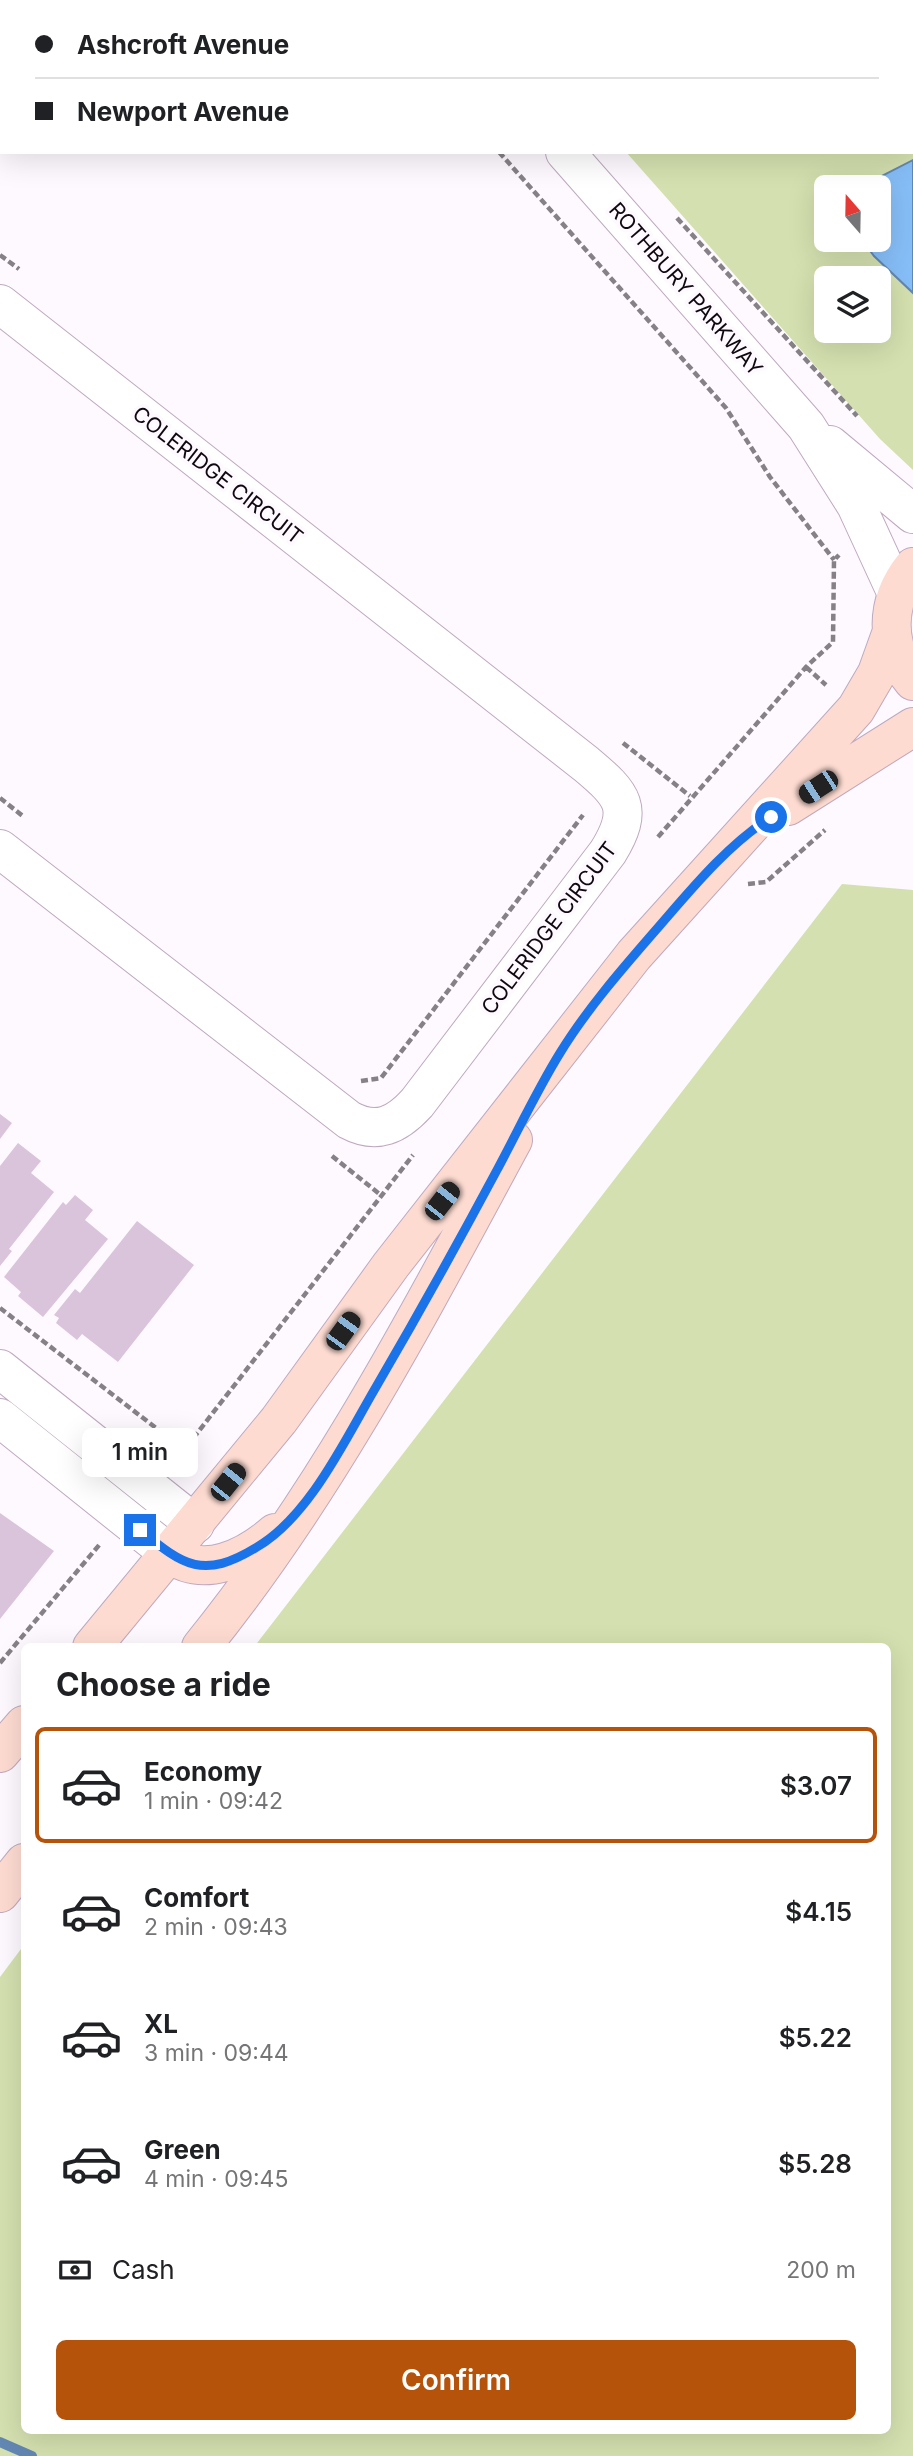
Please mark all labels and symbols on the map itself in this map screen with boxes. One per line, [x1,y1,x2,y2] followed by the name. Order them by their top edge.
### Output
[814,175,891,252] north arrow
[604,197,768,381] street label: ROTHBURY PARKWAY
[128,401,308,549] street label: COLERIDGE CIRCUIT
[795,767,842,807] car
[755,801,787,833] route start
[476,837,622,1019] street label: COLERIDGE CIRCUIT
[421,1178,464,1224] car
[323,1308,364,1354] car
[82,1428,198,1478] callout: 1 min
[207,1459,250,1505] car
[124,1514,156,1546] route end

